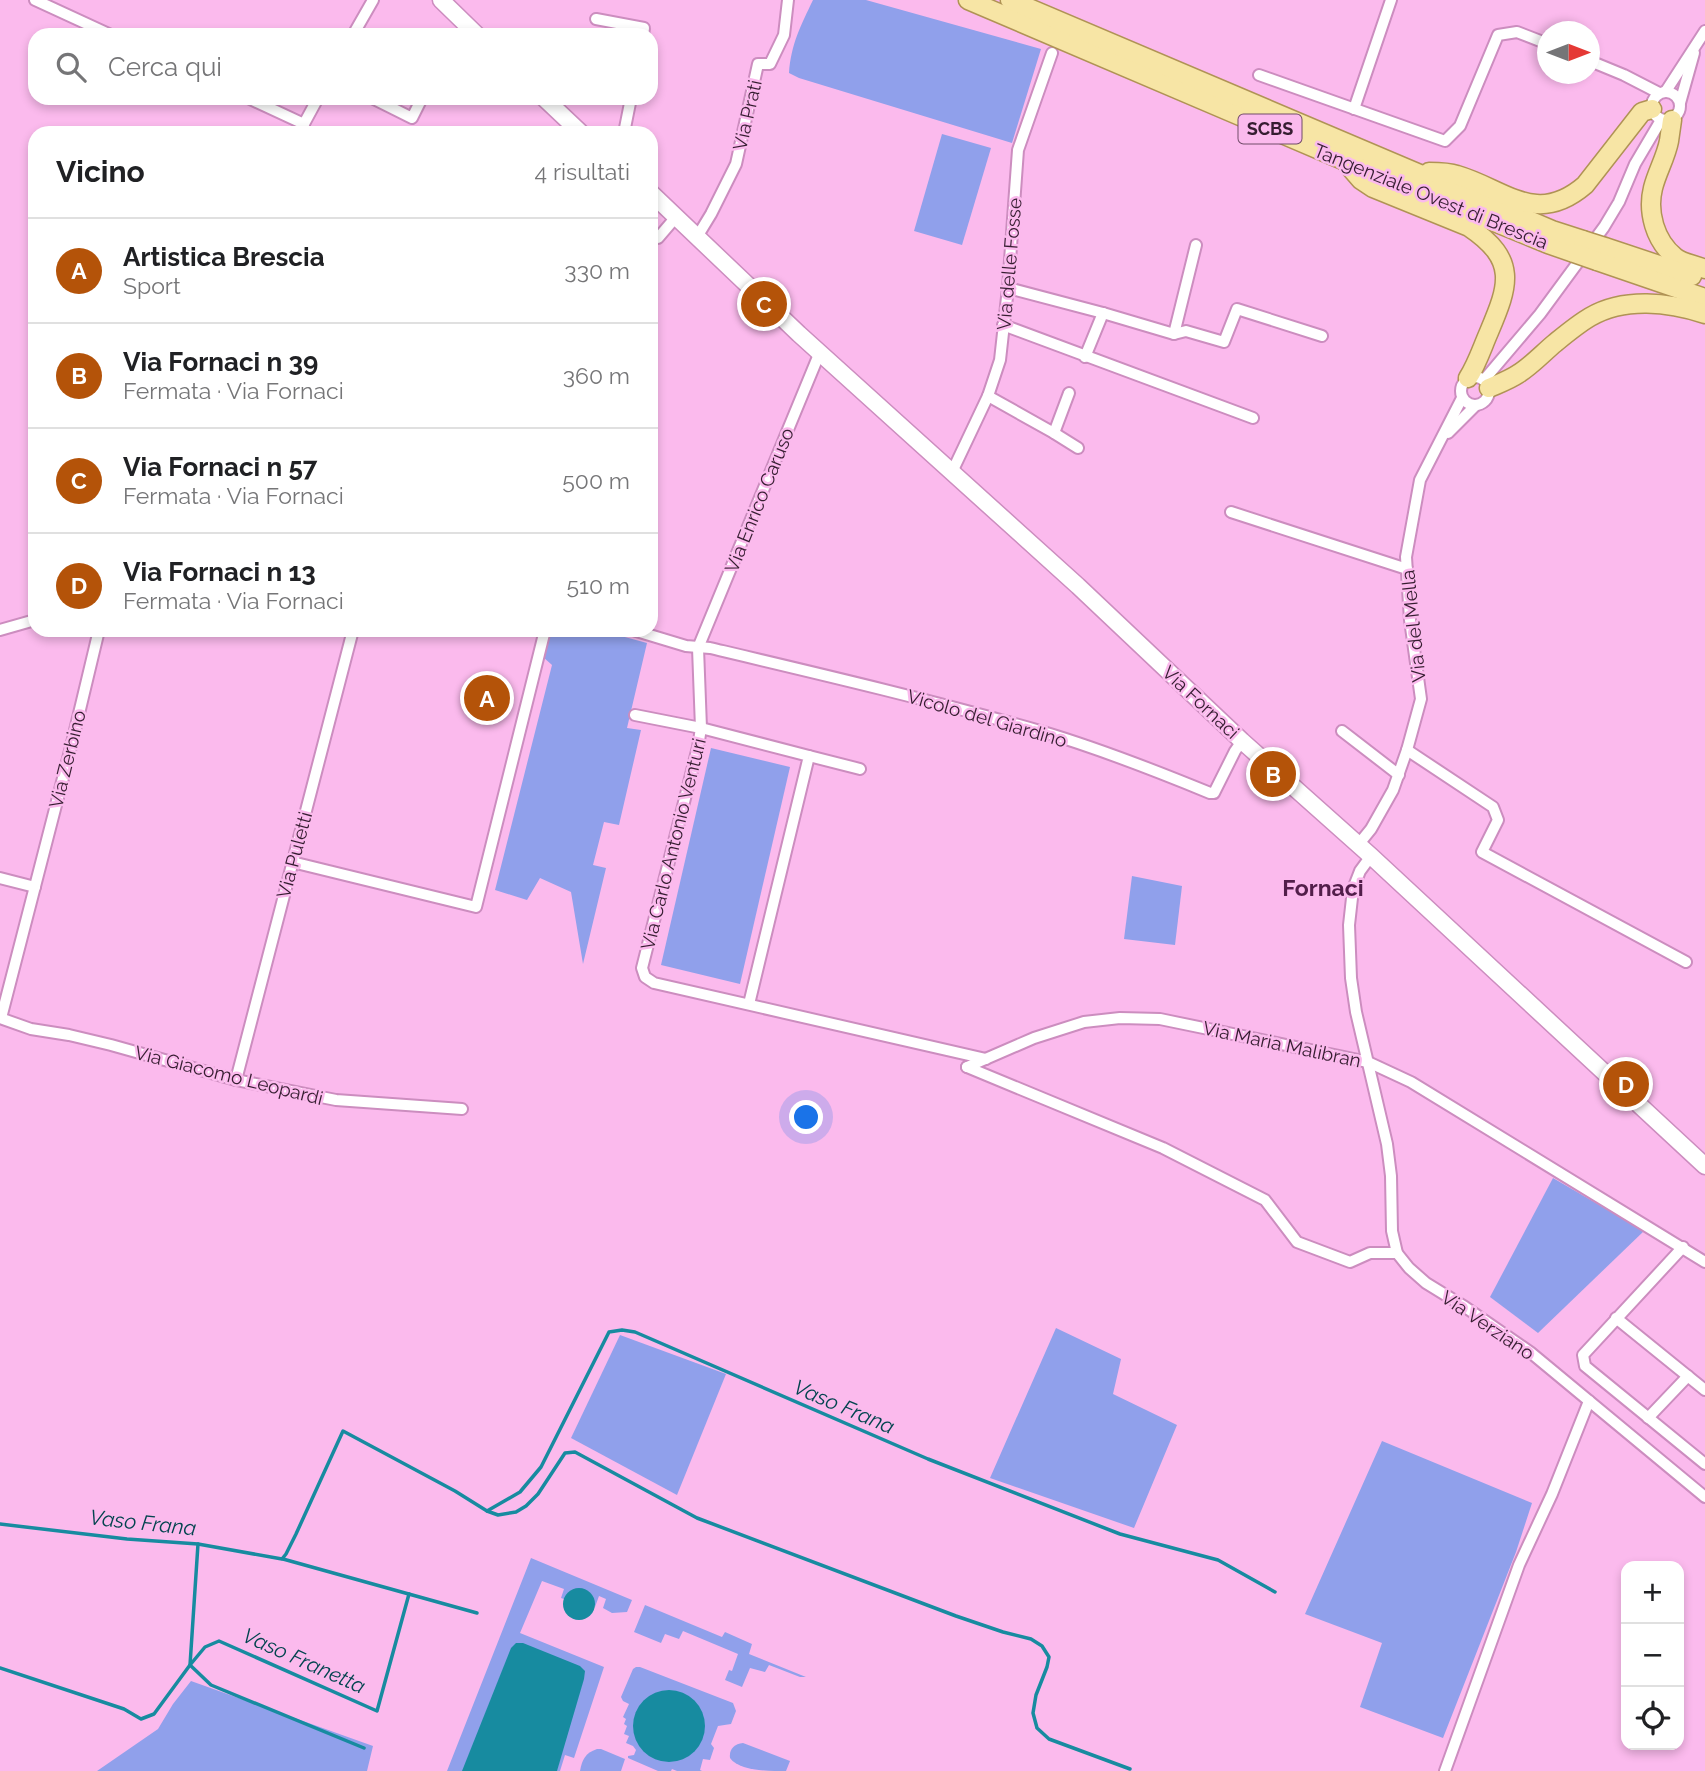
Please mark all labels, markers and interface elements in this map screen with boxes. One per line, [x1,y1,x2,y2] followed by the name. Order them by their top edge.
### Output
[1537,21,1600,84] north arrow
[28,28,658,105] search box
[52,48,90,86] icon: search
[108,52,222,82] text: Cerca qui
[728,78,766,152] street label: Via Prati
[1238,114,1302,144] road number: SCBS
[1311,139,1551,253] street label: Tangenziale Ovest di Brescia
[56,154,145,189] text: Vicino
[535,158,630,185] text: 4 risultati
[992,197,1026,331] street label: Via delle Fosse
[123,242,325,272] text: Artistica Brescia
[71,257,87,284] text: A
[564,257,630,284] text: 330 m
[123,272,181,299] text: Sport
[741,278,787,330] pin: C
[123,347,318,377] text: Via Fornaci n 39
[71,362,87,389] text: B
[563,362,630,389] text: 360 m
[123,377,344,404] text: Fermata · Via Fornaci
[720,425,798,575] street label: Via Enrico Caruso
[123,452,317,482] text: Via Fornaci n 57
[71,467,87,494] text: C
[562,467,630,494] text: 500 m
[123,482,344,509] text: Fermata · Via Fornaci
[123,557,316,587] text: Via Fornaci n 13
[1396,569,1430,683] street label: Via del Mella
[71,572,87,599] text: D
[567,572,630,599] text: 510 m
[123,587,344,614] text: Fermata · Via Fornaci
[1158,661,1244,743] street label: Via Fornaci
[464,672,510,724] pin: A
[905,685,1069,751] street label: Vicolo del Giardino
[44,708,90,810] street label: Via Zerbino
[636,736,710,952] street label: Via Carlo Antonio Venturi
[1250,748,1296,800] pin: B
[272,809,316,901] street label: Via Puletti
[1282,874,1364,901] district label: Fornaci
[1201,1016,1363,1072] street label: Via Maria Malibran
[133,1041,325,1109] street label: Via Giacomo Leopardi
[1603,1058,1649,1110] pin: D
[789,1100,823,1134] your location
[1437,1286,1539,1364] street label: Via Verziano
[790,1374,898,1439] water label: Vaso Frana
[89,1504,198,1541] water label: Vaso Frana
[1621,1561,1684,1750] map controls
[1621,1561,1684,1624] button: +
[239,1622,369,1699] water label: Vaso Franetta
[1621,1624,1684,1687] button: −
[1621,1687,1684,1750] button: locate

